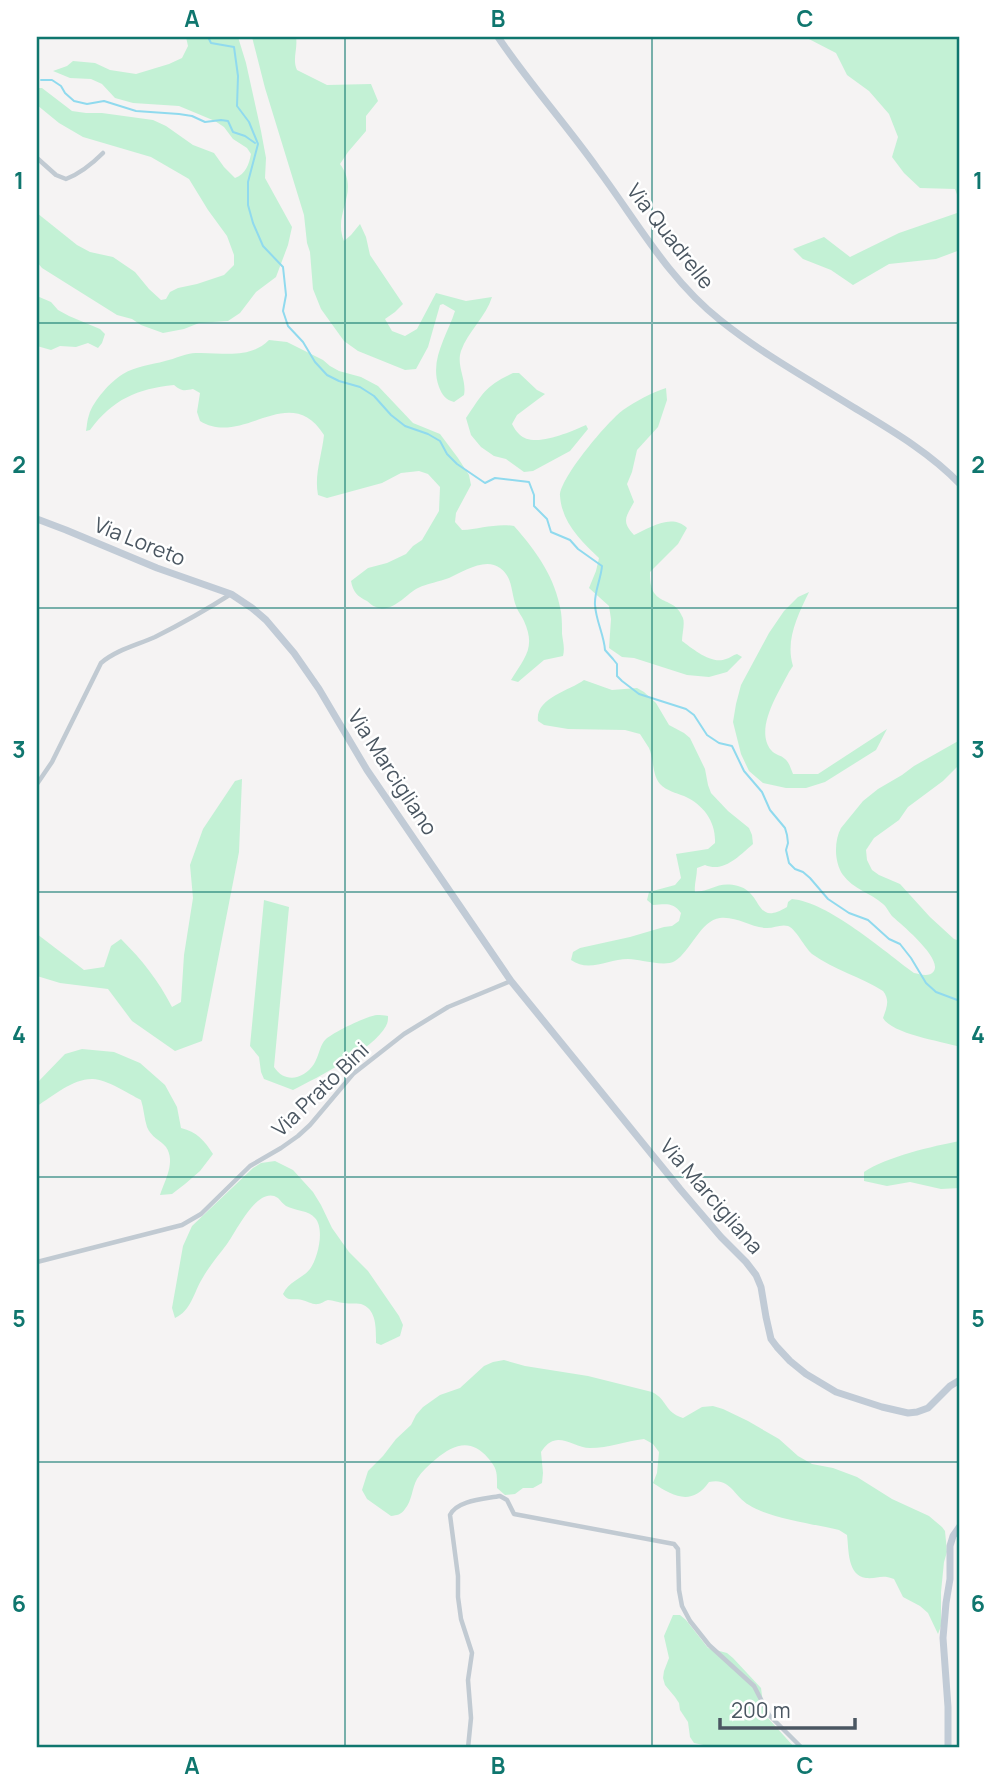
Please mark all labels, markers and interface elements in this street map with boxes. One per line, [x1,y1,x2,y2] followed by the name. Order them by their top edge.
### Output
[184,2,200,34] text: A
[491,2,505,34] text: B
[797,2,814,34] text: C
[14,164,24,196] text: 1
[973,164,983,196] text: 1
[621,178,721,294] street label: Via Quadrelle
[12,448,26,480] text: 2
[971,448,985,480] text: 2
[90,510,190,572] street label: Via Loreto
[342,704,444,840] street label: Via Marcigliano
[12,733,26,765] text: 3
[971,733,985,765] text: 3
[12,1018,26,1050] text: 4
[971,1018,985,1050] text: 4
[266,1036,374,1142] street label: Via Prato Bini
[654,1132,770,1260] street label: Via Marcigliana
[12,1302,26,1334] text: 5
[971,1302,985,1334] text: 5
[12,1587,26,1619] text: 6
[971,1587,985,1619] text: 6
[720,1687,855,1731] scale bar
[731,1696,791,1724] text: 200 m
[184,1749,200,1781] text: A
[491,1749,505,1781] text: B
[797,1749,814,1781] text: C

